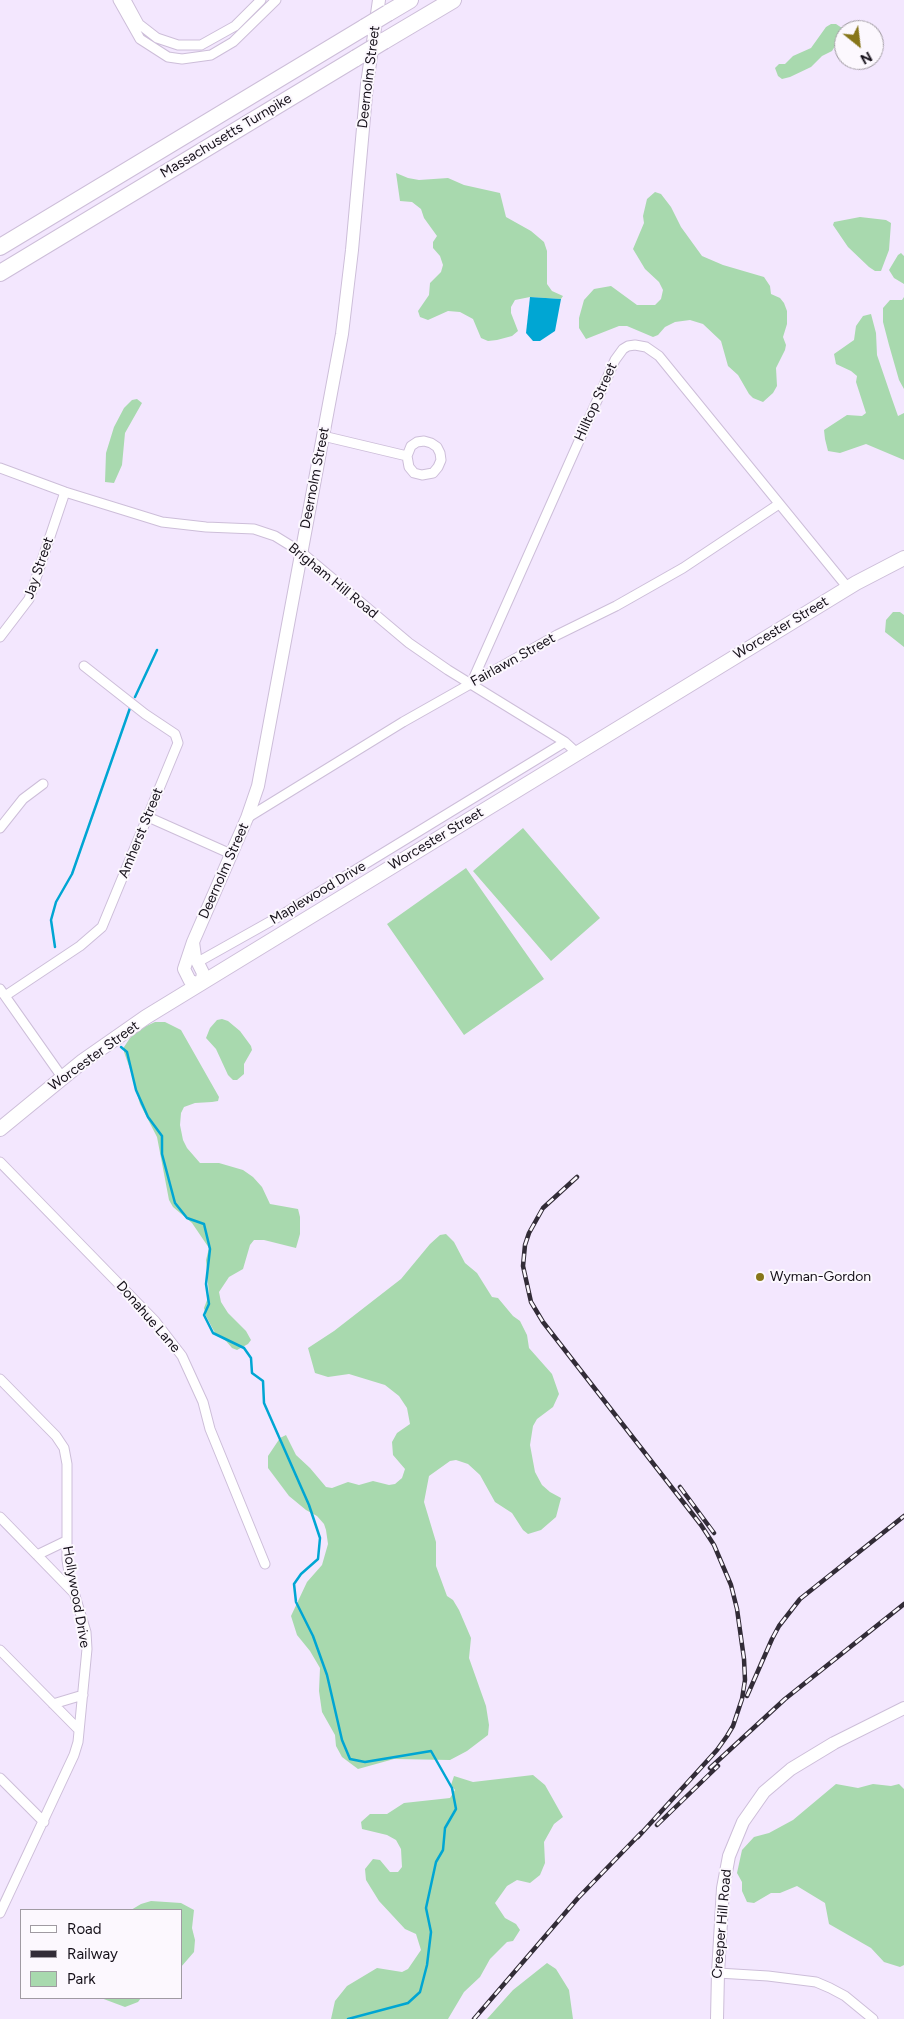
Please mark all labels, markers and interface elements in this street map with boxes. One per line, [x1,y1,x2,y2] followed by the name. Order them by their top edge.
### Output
[834,20,884,70] north arrow
[354,25,384,129] street label: Deernolm Street
[857,48,875,68] text: N
[157,90,295,182] street label: Massachusetts Turnpike
[571,360,621,444] street label: Hilltop Street
[297,426,333,530] street label: Deernolm Street
[21,535,57,601] street label: Jay Street
[285,540,381,622] street label: Brigham Hill Road
[730,593,832,663] street label: Worcester Street
[468,630,558,690] street label: Fairlawn Street
[115,785,167,881] street label: Amherst Street
[385,804,487,874] street label: Worcester Street
[195,820,253,922] street label: Deernolm Street
[267,858,369,928] street label: Maplewood Drive
[45,1018,143,1094] street label: Worcester Street
[770,1269,871,1285] place label: Wyman-Gordon
[754,1271,766,1283] marker: Wyman-Gordon
[112,1278,184,1356] street label: Donahue Lane
[59,1545,93,1649] street label: Hollywood Drive
[709,1869,735,1979] street label: Creeper Hill Road
[20,1909,182,1999] legend
[67,1920,102,1938] text: Road
[67,1945,118,1963] text: Railway
[67,1970,96,1988] text: Park

